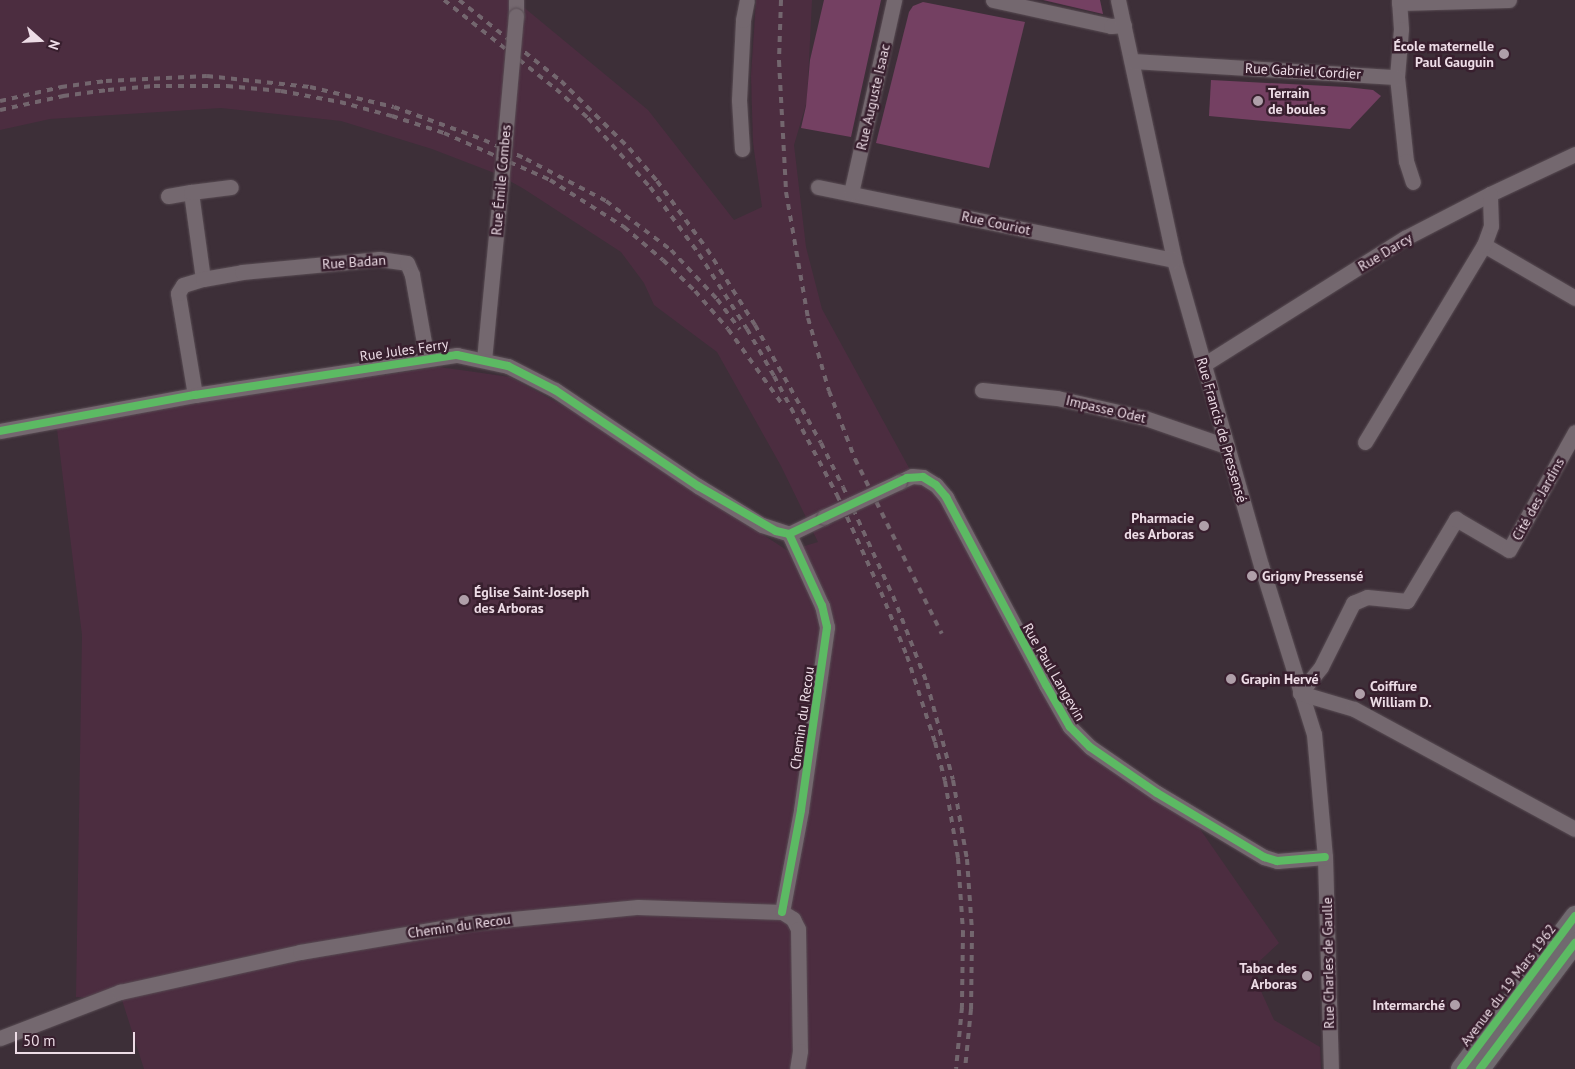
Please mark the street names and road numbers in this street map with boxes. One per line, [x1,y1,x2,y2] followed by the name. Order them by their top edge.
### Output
[853,42,893,152] street label: Rue Auguste Isaac
[1245,60,1361,82] street label: Rue Gabriel Cordier
[488,124,514,236] street label: Rue Émile Combes
[960,208,1032,238] street label: Rue Couriot
[1355,229,1415,275] street label: Rue Darcy
[322,251,386,273] street label: Rue Badan
[359,335,449,365] street label: Rue Jules Ferry
[1193,356,1251,504] street label: Rue Francis de Pressensé
[1064,392,1148,426] street label: Impasse Odet
[1508,455,1568,543] street label: Cité des Jardins
[1019,620,1089,724] street label: Rue Paul Langevin
[786,665,818,771] street label: Chemin du Recou
[1318,897,1338,1029] street label: Rue Charles de Gaulle
[406,910,512,942] street label: Chemin du Recou
[1457,921,1559,1049] street label: Avenue du 19 Mars 1962

